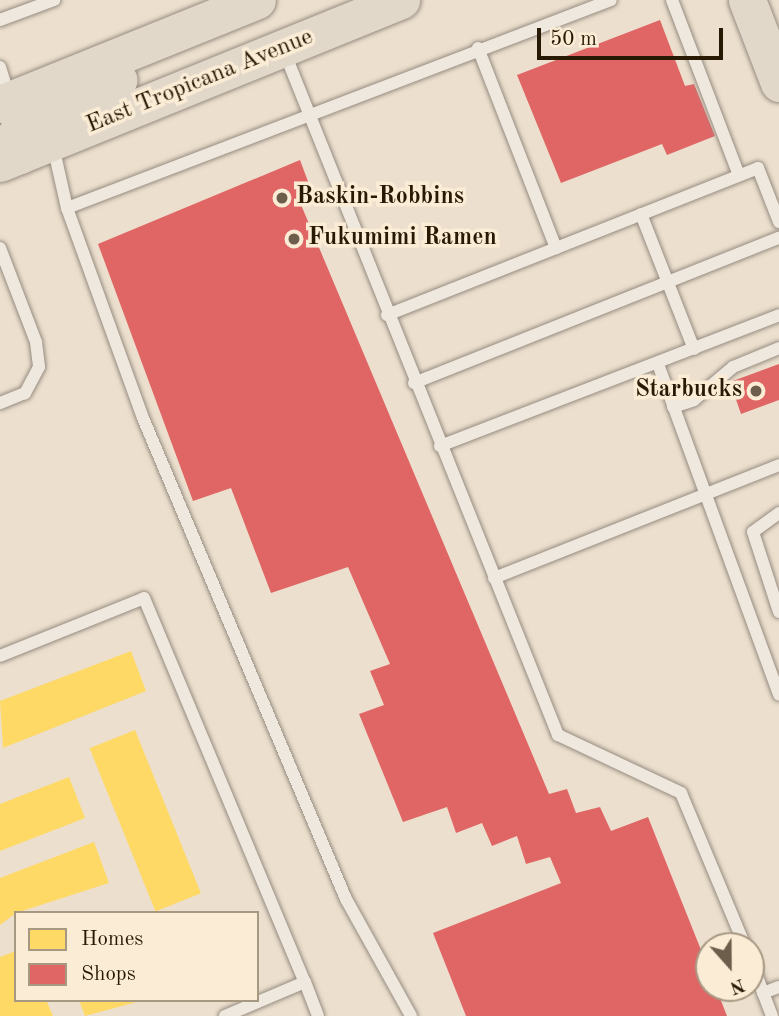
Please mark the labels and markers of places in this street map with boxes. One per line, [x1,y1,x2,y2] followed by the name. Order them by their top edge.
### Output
[296,184,464,212] place label: Baskin-Robbins
[274,190,290,206] marker: Baskin-Robbins
[308,225,497,253] place label: Fukumimi Ramen
[286,231,302,247] marker: Fukumimi Ramen
[635,377,742,405] place label: Starbucks
[748,383,764,399] marker: Starbucks

